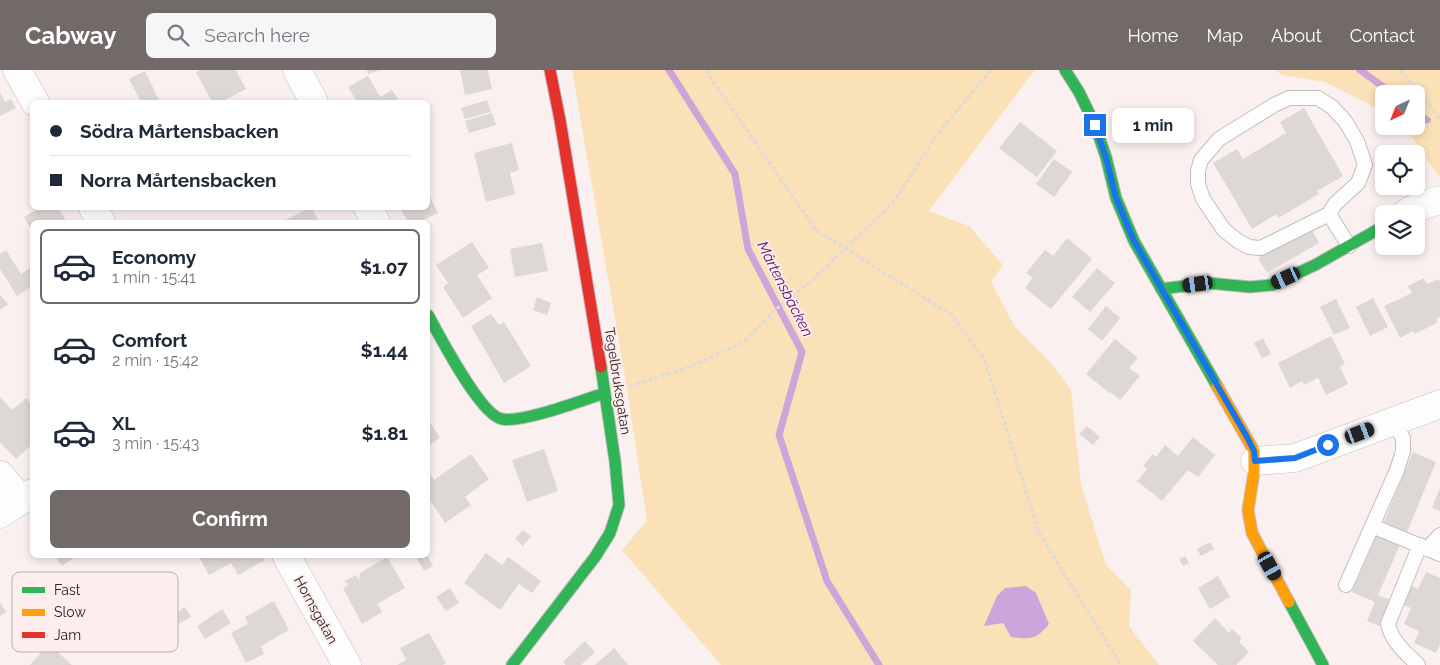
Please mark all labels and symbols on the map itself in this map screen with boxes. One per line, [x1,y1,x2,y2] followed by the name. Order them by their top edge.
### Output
[1375,85,1425,135] north arrow
[1112,108,1195,142] callout: 1 min
[1084,114,1106,136] route end
[753,238,817,340] water label: Mårtensbäcken
[1269,265,1302,291] car
[1182,274,1213,294] car
[602,326,634,436] street label: Tegelbruksgatan
[1343,421,1376,445] car
[1317,434,1339,456] route start
[1256,549,1283,583] car
[12,572,178,652] legend
[291,573,341,647] street label: Hornsgatan
[54,582,81,598] text: Fast
[54,604,86,620] text: Slow
[54,627,81,643] text: Jam

